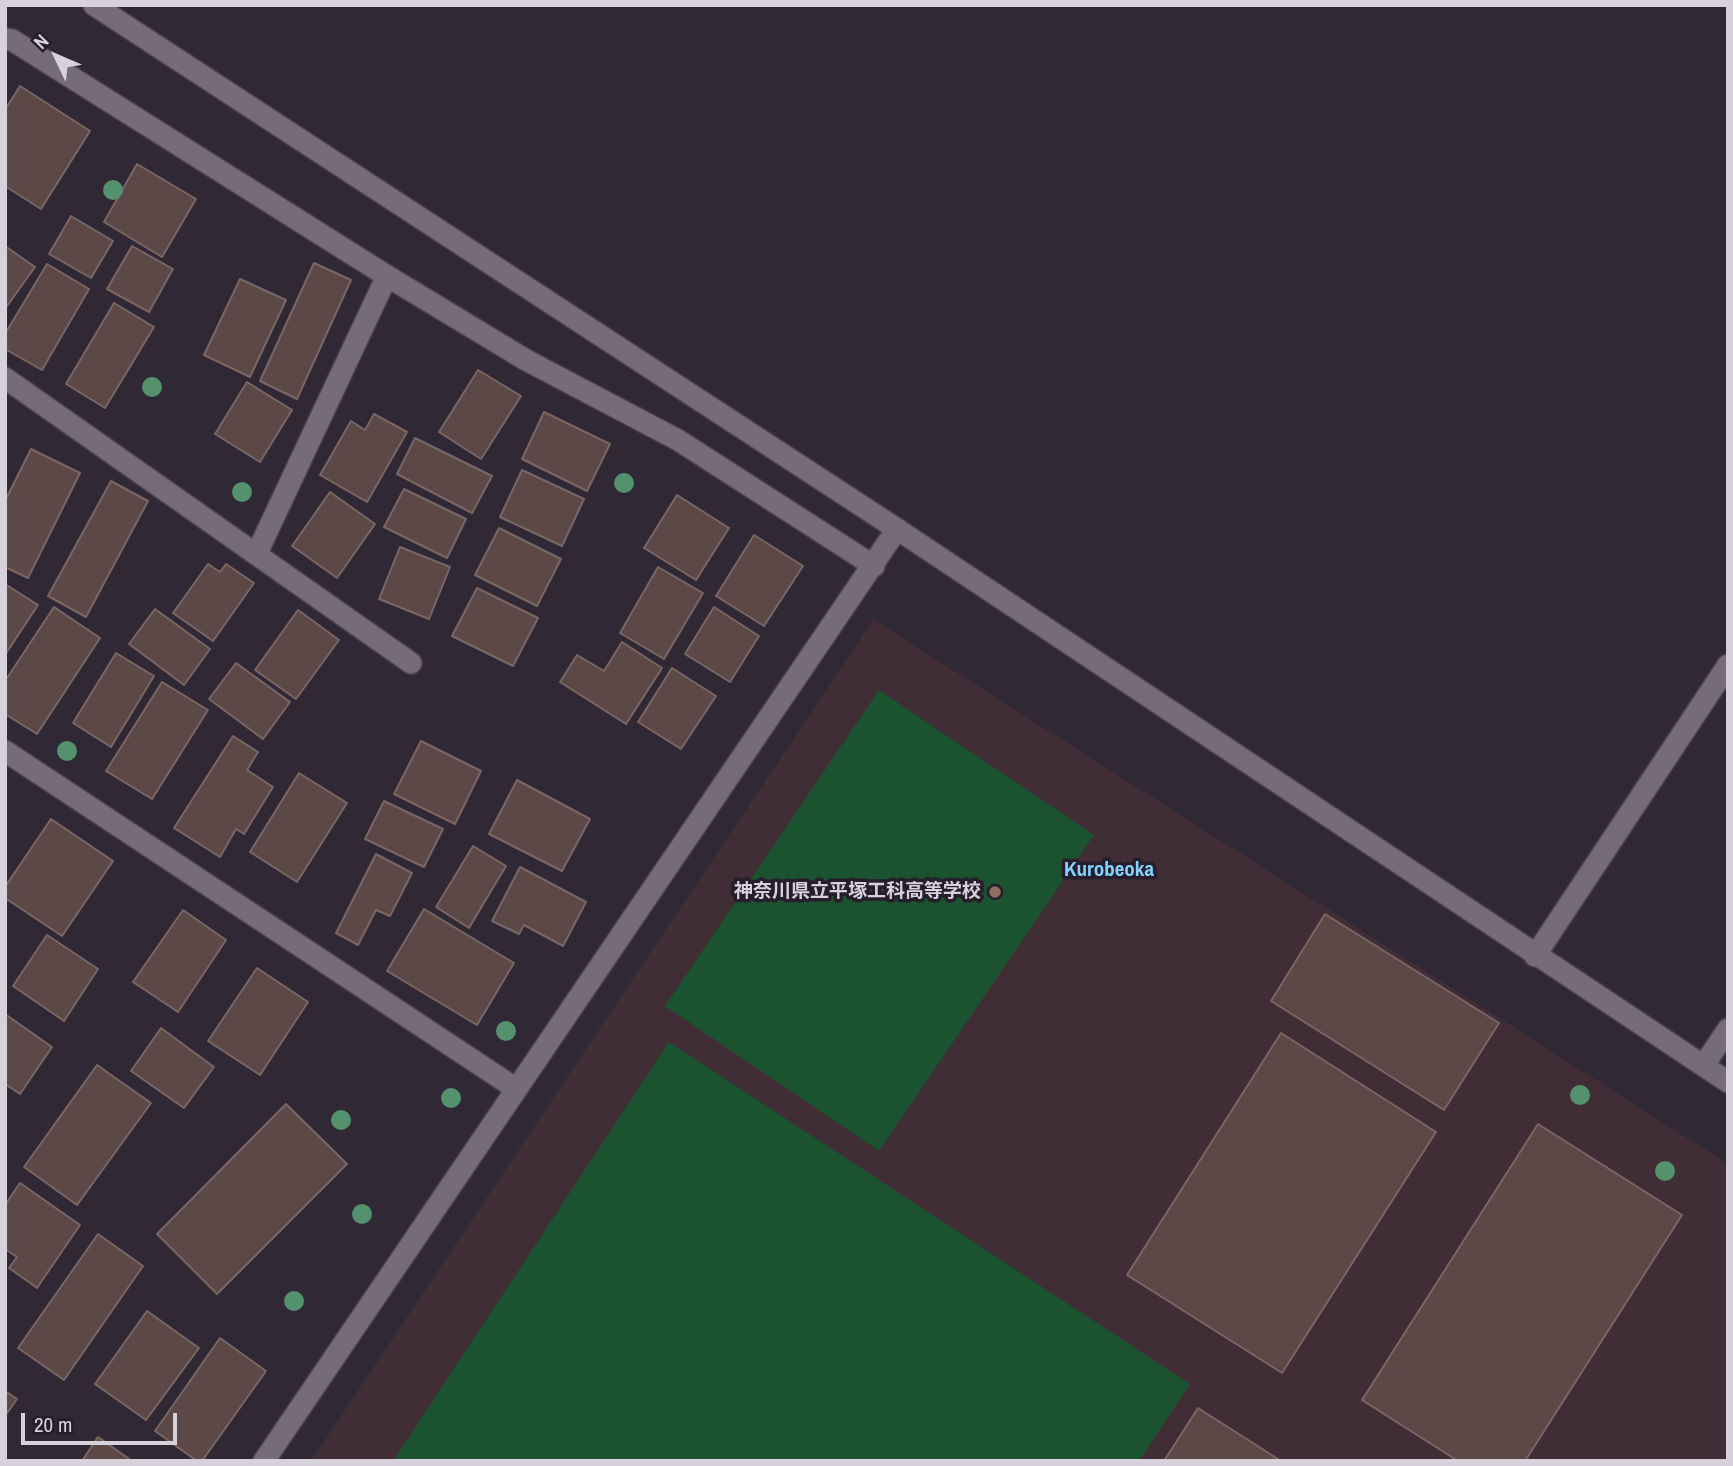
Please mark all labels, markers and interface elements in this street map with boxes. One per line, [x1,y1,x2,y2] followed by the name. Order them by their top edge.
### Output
[21,21,91,91] north arrow
[28,28,54,54] text: N
[1064,857,1154,883] district label: Kurobeoka
[734,881,981,903] place label: 神奈川県立平塚工科高等学校
[987,884,1003,900] marker: 神奈川県立平塚工科高等学校
[24,1400,180,1444] scale bar
[34,1410,72,1439] text: 20 m

